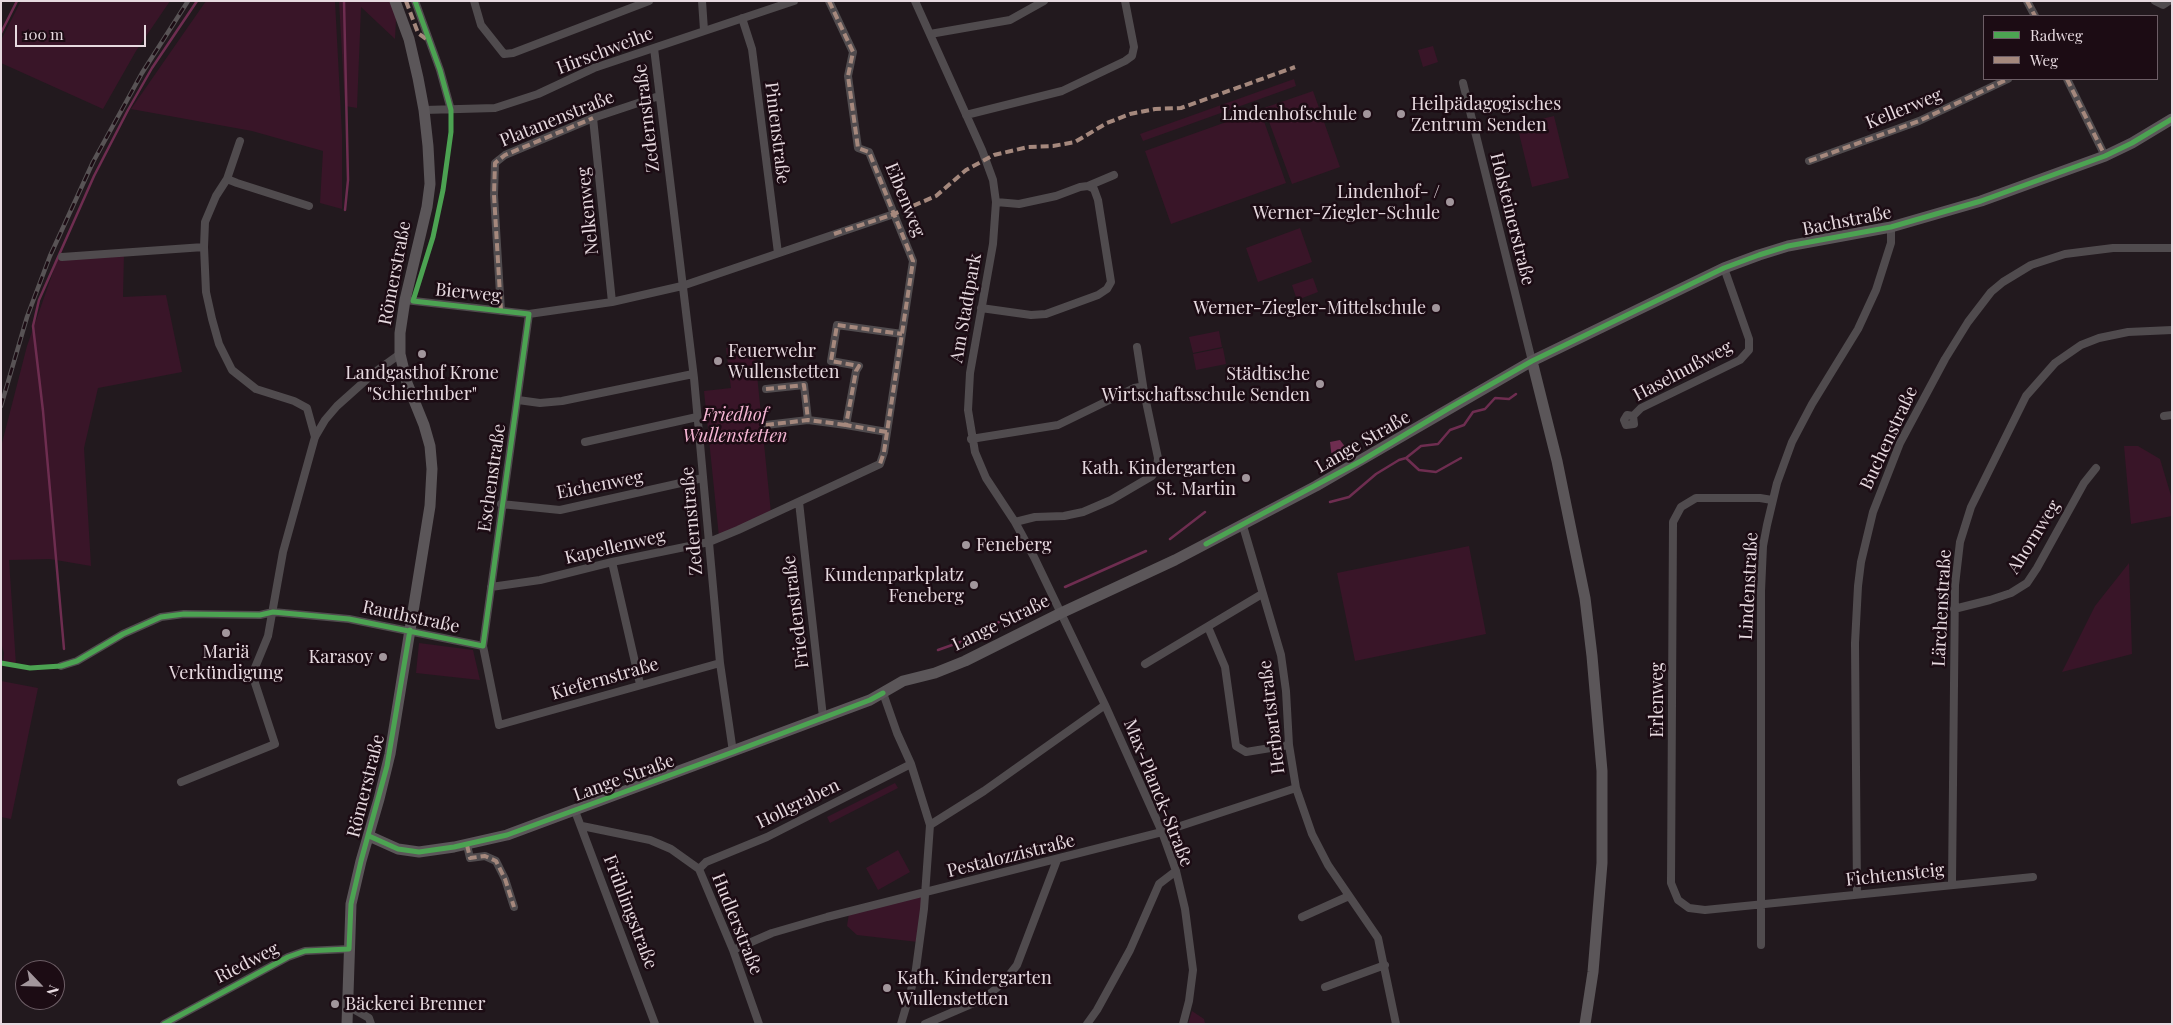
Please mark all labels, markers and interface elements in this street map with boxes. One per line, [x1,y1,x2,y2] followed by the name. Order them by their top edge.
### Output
[18,15,149,47] scale bar
[1983,15,2158,80] legend
[554,23,656,79] street label: Hirschweihe
[23,24,64,44] text: 100 m
[2030,25,2083,45] text: Radweg
[2030,50,2058,70] text: Weg
[630,63,664,173] street label: Zedernstraße
[760,81,794,185] street label: Pinienstraße
[1863,84,1945,134] street label: Kellerweg
[497,86,617,152] street label: Platanenstraße
[1411,93,1561,136] place label: Heilpädagogisches Zentrum Senden
[1222,103,1357,125] place label: Lindenhofschule
[1361,108,1373,120] marker: Lindenhofschule
[1395,108,1407,120] marker: Heilpädagogisches Zentrum Senden
[1485,150,1539,288] street label: Holsteinerstraße
[880,160,930,240] street label: Eibenweg
[573,166,603,256] street label: Nelkenweg
[1253,181,1440,223] place label: Lindenhof- / Werner-Ziegler-Schule
[1444,196,1456,208] marker: Lindenhof- / Werner-Ziegler-Schule
[1801,202,1893,240] street label: Bachstraße
[374,219,416,327] street label: Römerstraße
[946,252,986,364] street label: Am Stadtpark
[434,279,502,307] street label: Bierweg
[1193,297,1426,319] place label: Werner-Ziegler-Mittelschule
[1430,302,1442,314] marker: Werner-Ziegler-Mittelschule
[1630,336,1736,406] street label: Haselnußweg
[728,340,839,382] place label: Feuerwehr Wullenstetten
[416,348,428,360] marker: Landgasthof Krone "Schierhuber"
[712,355,724,367] marker: Feuerwehr Wullenstetten
[345,362,499,404] place label: Landgasthof Krone "Schierhuber"
[1101,363,1310,406] place label: Städtische Wirtschaftsschule Senden
[1314,378,1326,390] marker: Städtische Wirtschaftsschule Senden
[1856,383,1922,493] street label: Buchenstraße
[682,404,788,446] park label: Friedhof Wullenstetten
[1312,406,1414,478] street label: Lange Straße
[474,422,510,534] street label: Eschenstraße
[1081,457,1236,499] place label: Kath. Kindergarten St. Martin
[555,466,645,504] street label: Eichenweg
[676,466,708,576] street label: Zedernstraße
[1240,472,1252,484] marker: Kath. Kindergarten St. Martin
[2003,496,2065,578] street label: Ahornweg
[563,525,667,569] street label: Kapellenweg
[1735,532,1763,640] street label: Lindenstraße
[976,534,1052,556] place label: Feneberg
[960,539,972,551] marker: Feneberg
[1928,549,1956,667] street label: Lärchenstraße
[778,554,814,670] street label: Friedenstraße
[824,564,964,606] place label: Kundenparkplatz Feneberg
[968,579,980,591] marker: Kundenparkplatz Feneberg
[949,590,1053,656] street label: Lange Straße
[360,596,462,638] street label: Rauthstraße
[220,627,232,639] marker: Mariä Verkündigung
[169,641,283,684] place label: Mariä Verkündigung
[308,646,373,668] place label: Karasoy
[377,651,389,663] marker: Karasoy
[549,653,661,705] street label: Kiefernstraße
[1254,659,1290,775] street label: Herbartstraße
[1646,662,1668,738] street label: Erlenweg
[1119,716,1197,870] street label: Max-Planck-Straße
[343,732,389,840] street label: Römerstraße
[571,750,677,806] street label: Lange Straße
[753,775,843,833] street label: Hollgraben
[945,830,1077,882] street label: Pestalozzistraße
[598,852,662,972] street label: Frühlingstraße
[1844,859,1946,891] street label: Fichtensteig
[707,870,767,978] street label: Hudlerstraße
[211,938,283,988] street label: Riedweg
[15,960,65,1010] north arrow
[897,967,1052,1010] place label: Kath. Kindergarten Wullenstetten
[43,982,64,999] text: N
[881,982,893,994] marker: Kath. Kindergarten Wullenstetten
[345,993,485,1015] place label: Bäckerei Brenner
[329,998,341,1010] marker: Bäckerei Brenner

